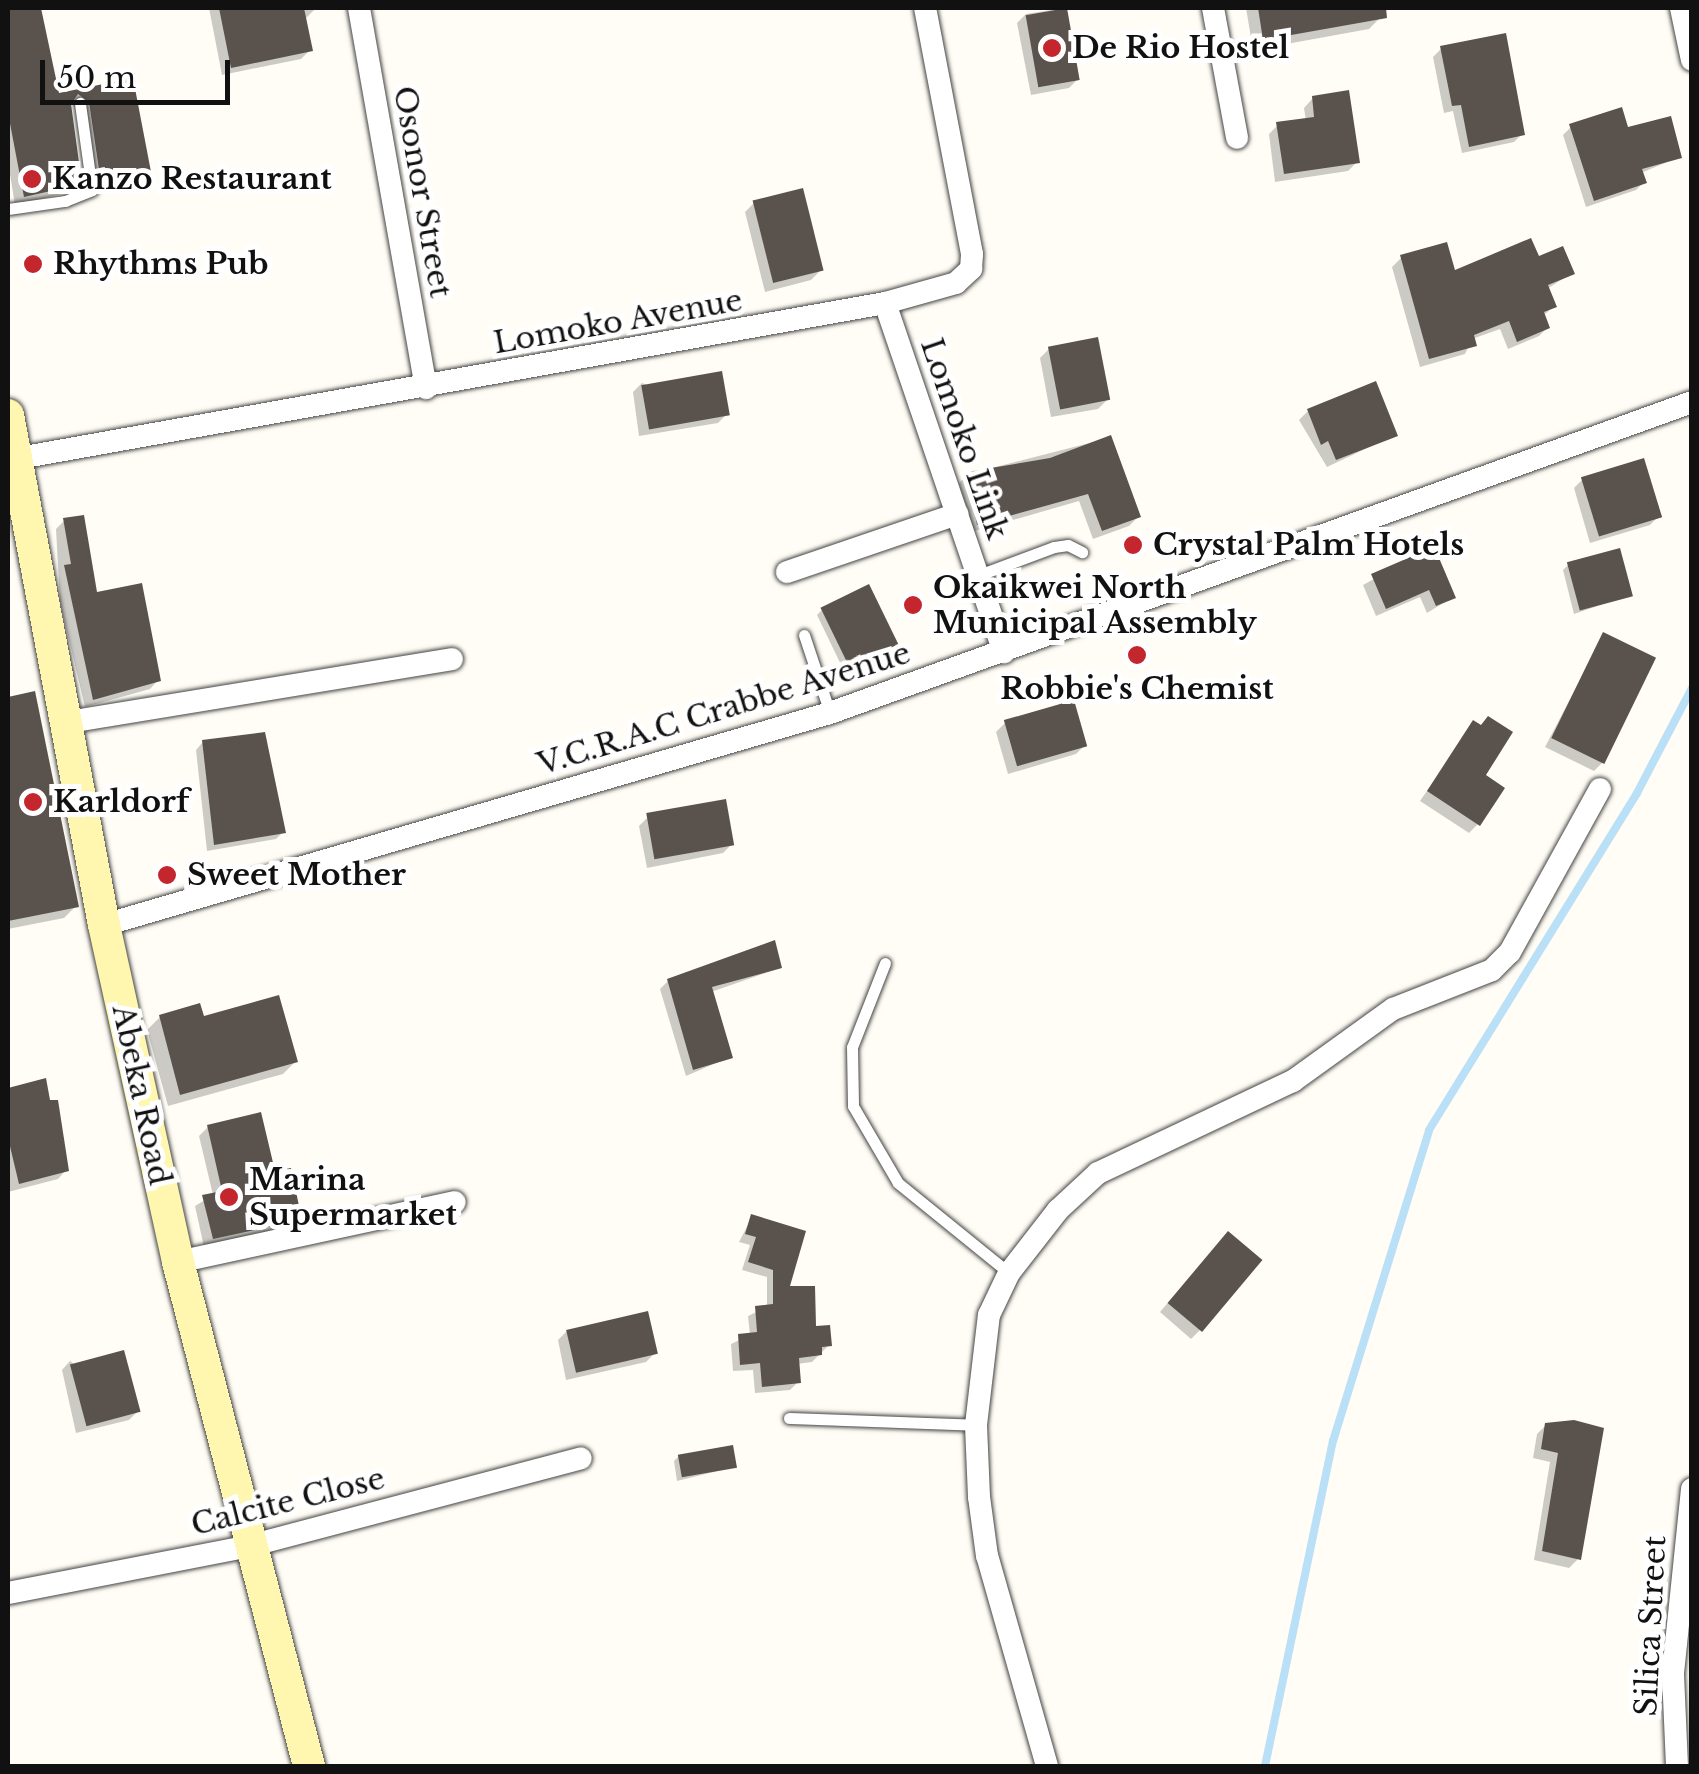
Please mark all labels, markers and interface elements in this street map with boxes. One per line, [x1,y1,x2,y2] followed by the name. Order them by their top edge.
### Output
[1072,30,1289,66] place label: De Rio Hostel
[1041,37,1063,59] marker: De Rio Hostel
[45,40,235,102] scale bar
[57,59,136,96] text: 50 m
[386,83,458,301] street label: Osonor Street
[52,161,332,197] place label: Kanzo Restaurant
[21,168,43,190] marker: Kanzo Restaurant
[53,246,268,282] place label: Rhythms Pub
[22,253,44,275] marker: Rhythms Pub
[490,282,746,362] street label: Lomoko Avenue
[913,334,1015,544] street label: Lomoko Link
[1153,527,1464,563] place label: Crystal Palm Hotels
[1122,534,1144,556] marker: Crystal Palm Hotels
[933,570,1258,640] place label: Okaikwei North Municipal Assembly
[902,594,924,616] marker: Okaikwei North Municipal Assembly
[533,635,915,783] street label: V.C.R.A.C Crabbe Avenue
[1126,644,1148,666] marker: Robbie's Chemist
[1000,671,1274,707] place label: Robbie's Chemist
[53,784,189,820] place label: Karldorf
[22,791,44,813] marker: Karldorf
[187,857,406,893] place label: Sweet Mother
[156,864,178,886] marker: Sweet Mother
[104,1002,178,1188] street label: Abeka Road
[249,1162,457,1232] place label: Marina Supermarket
[218,1186,240,1208] marker: Marina Supermarket
[188,1461,388,1543] street label: Calcite Close
[1628,1535,1674,1717] street label: Silica Street

